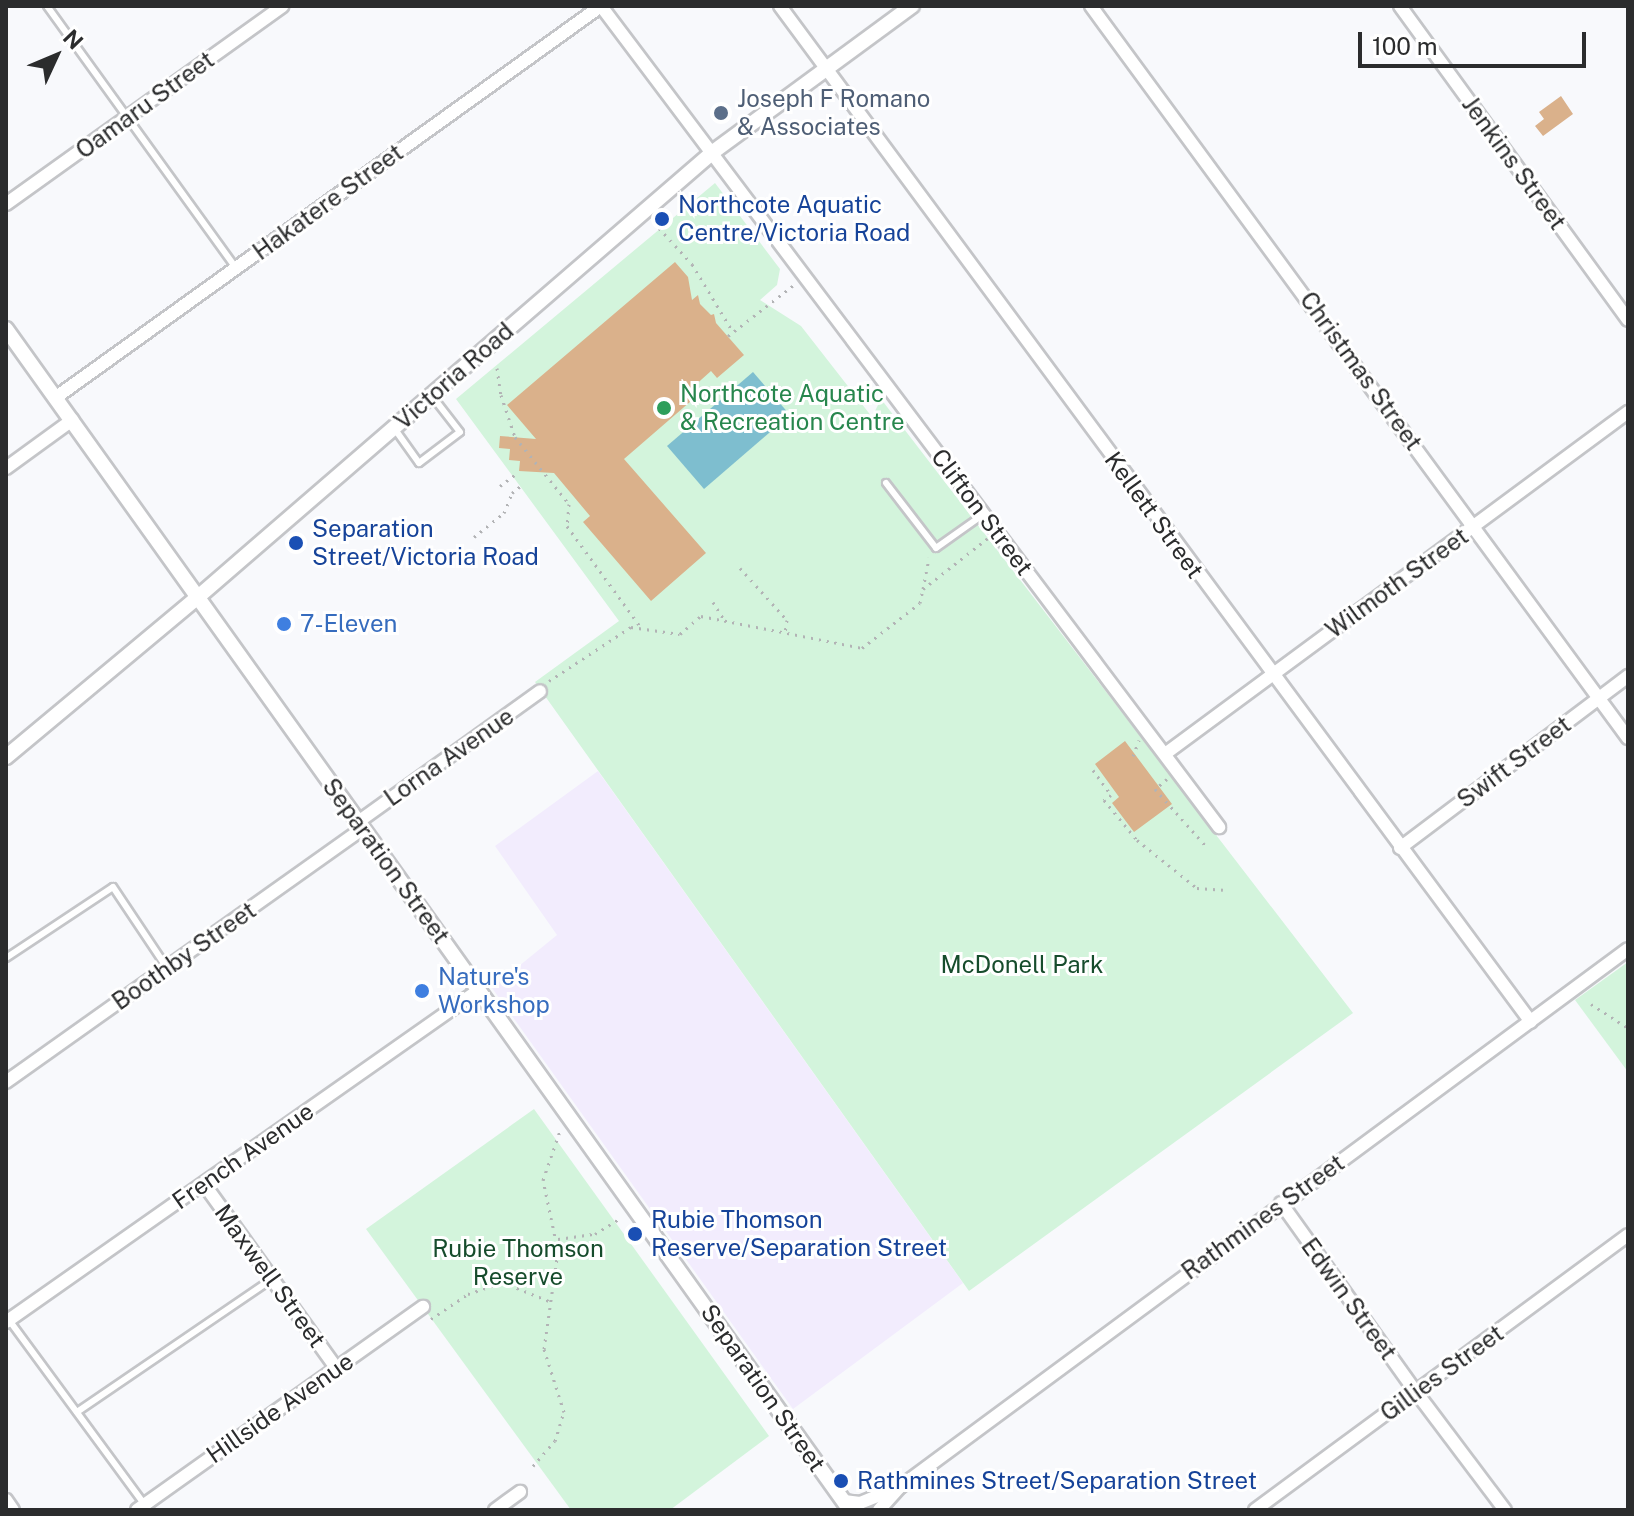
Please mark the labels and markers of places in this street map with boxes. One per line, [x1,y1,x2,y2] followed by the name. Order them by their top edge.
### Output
[737,85,930,141] place label: Joseph F Romano & Associates
[712,104,730,122] marker: Joseph F Romano & Associates
[678,191,910,247] place label: Northcote Aquatic Centre/Victoria Road
[653,210,671,228] marker: Northcote Aquatic Centre/Victoria Road
[680,380,905,436] place label: Northcote Aquatic & Recreation Centre
[655,399,673,417] marker: Northcote Aquatic & Recreation Centre
[312,515,539,571] place label: Separation Street/Victoria Road
[287,534,305,552] marker: Separation Street/Victoria Road
[300,610,397,638] place label: 7-Eleven
[275,615,293,633] marker: 7-Eleven
[438,963,550,1019] place label: Nature's Workshop
[413,982,431,1000] marker: Nature's Workshop
[651,1206,947,1262] place label: Rubie Thomson Reserve/Separation Street
[626,1225,644,1243] marker: Rubie Thomson Reserve/Separation Street
[857,1467,1257,1495] place label: Rathmines Street/Separation Street
[832,1472,850,1490] marker: Rathmines Street/Separation Street

